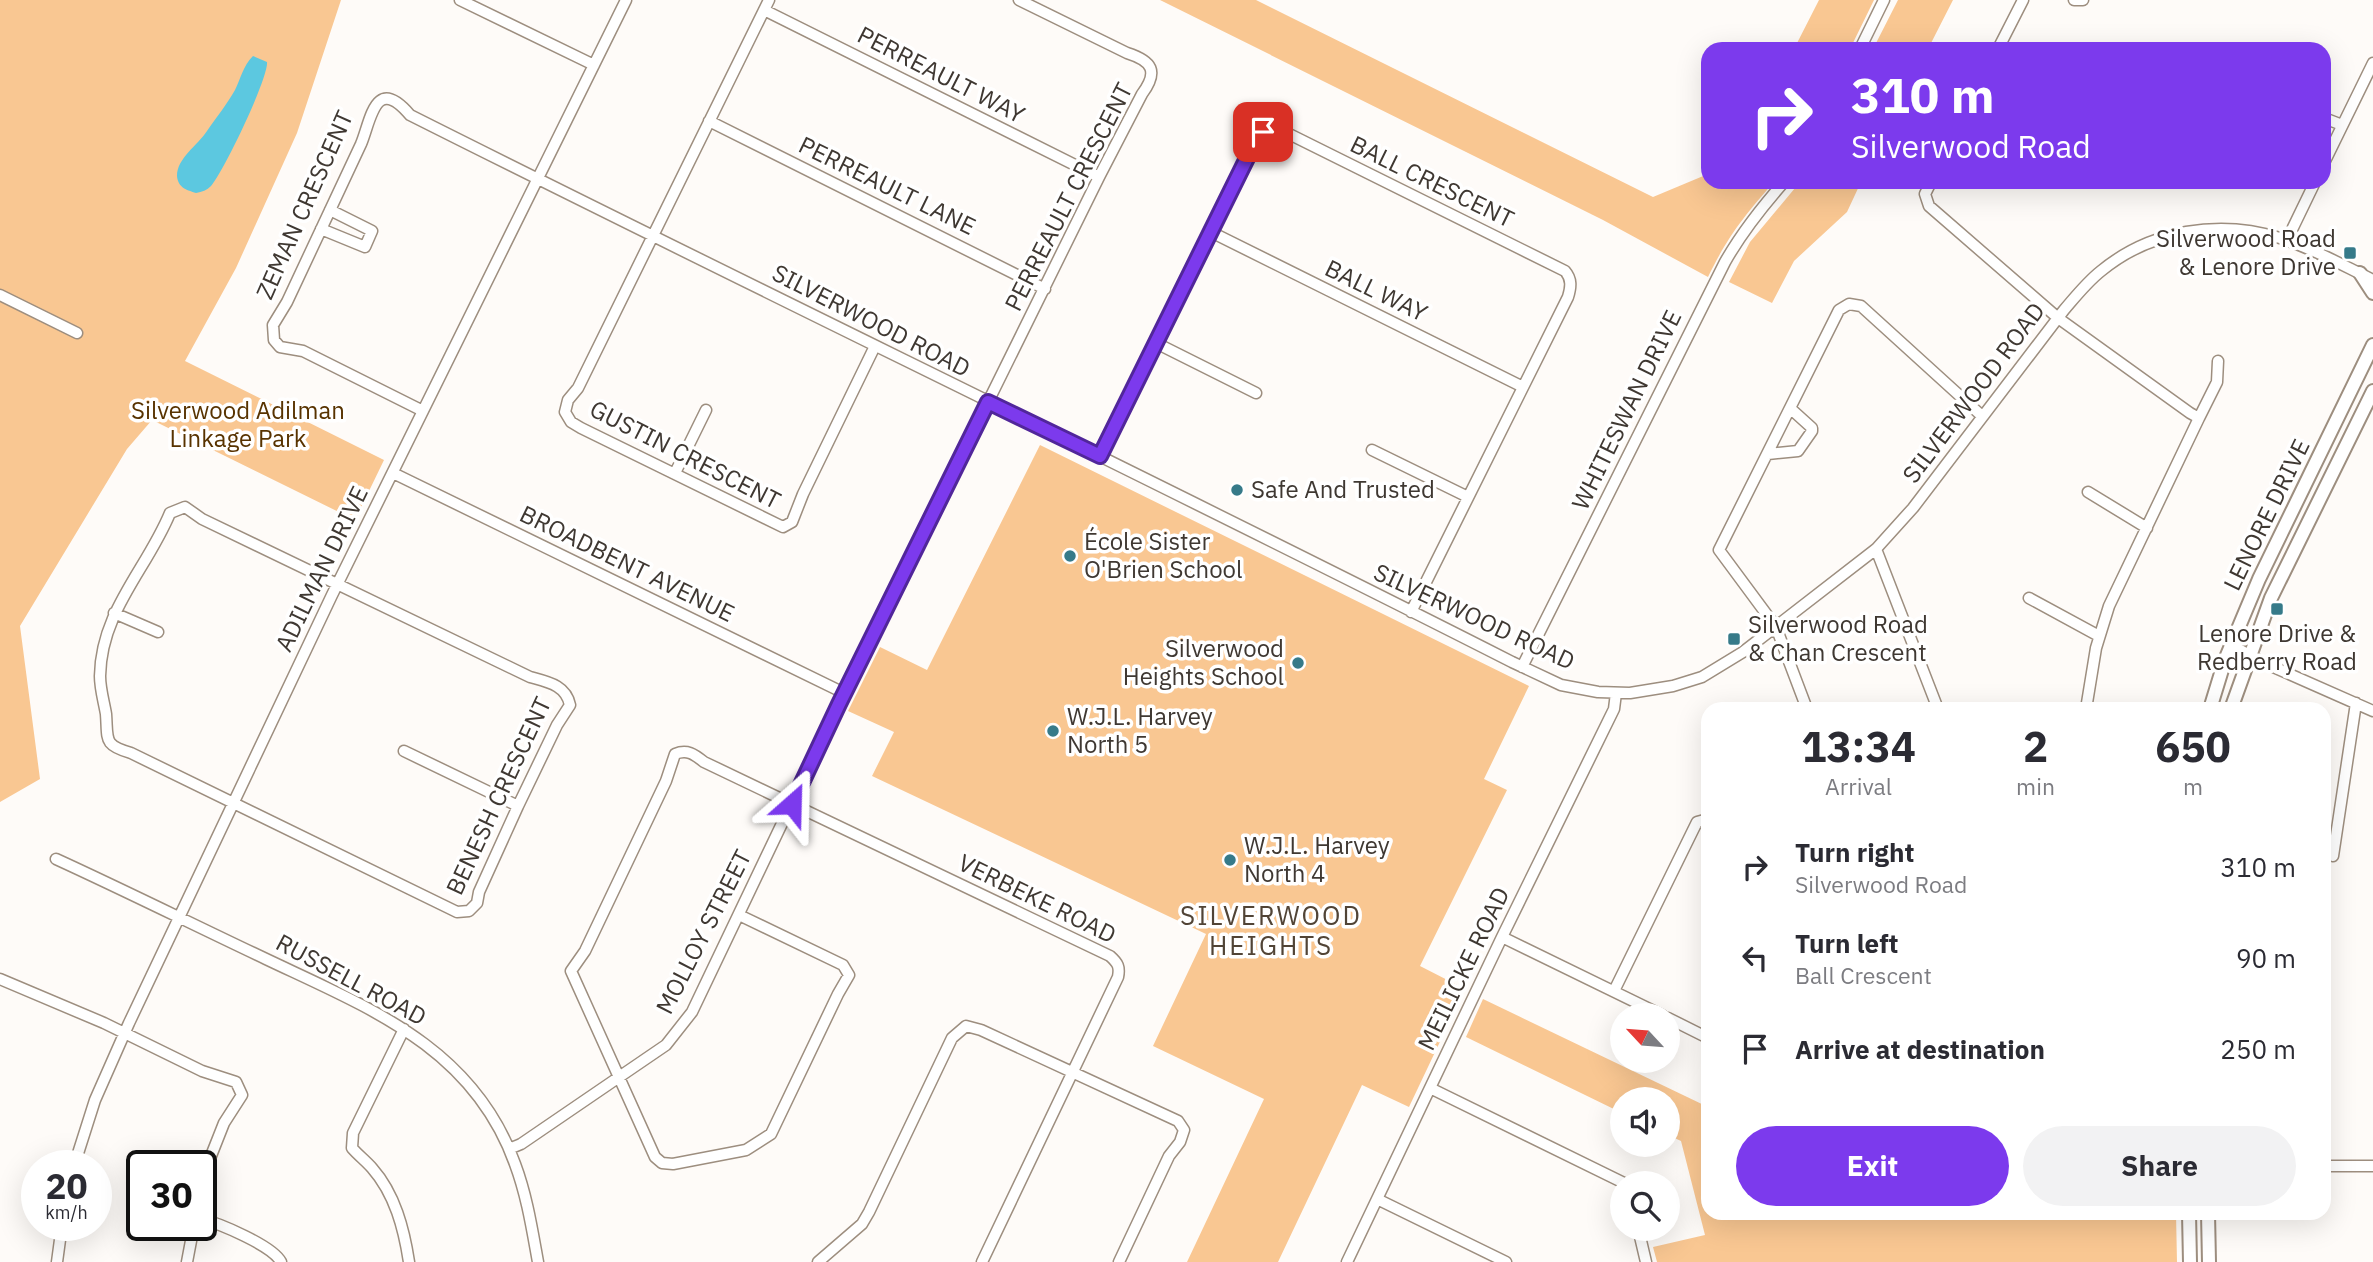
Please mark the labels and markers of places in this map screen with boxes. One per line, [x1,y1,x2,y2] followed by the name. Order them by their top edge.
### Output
[1233,102,1293,162] pin
[2156,222,2336,282] place label: Silverwood Road & Lenore Drive
[2342,245,2358,261] marker: Silverwood Road & Lenore Drive
[1251,473,1435,505] place label: Safe And Trusted
[1229,482,1245,498] marker: Safe And Trusted
[1084,525,1243,585] place label: École Sister O'Brien School
[1062,548,1078,564] marker: École Sister O'Brien School
[2269,601,2285,617] marker: Lenore Drive & Redberry Road
[1748,608,1928,668] place label: Silverwood Road & Chan Crescent
[2197,617,2357,677] place label: Lenore Drive & Redberry Road
[1726,631,1742,647] marker: Silverwood Road & Chan Crescent
[1123,632,1284,692] place label: Silverwood Heights School
[1290,655,1306,671] marker: Silverwood Heights School
[1067,700,1213,760] place label: W.J.L. Harvey North 5
[1045,723,1061,739] marker: W.J.L. Harvey North 5
[1244,829,1390,889] place label: W.J.L. Harvey North 4
[1222,852,1238,868] marker: W.J.L. Harvey North 4

